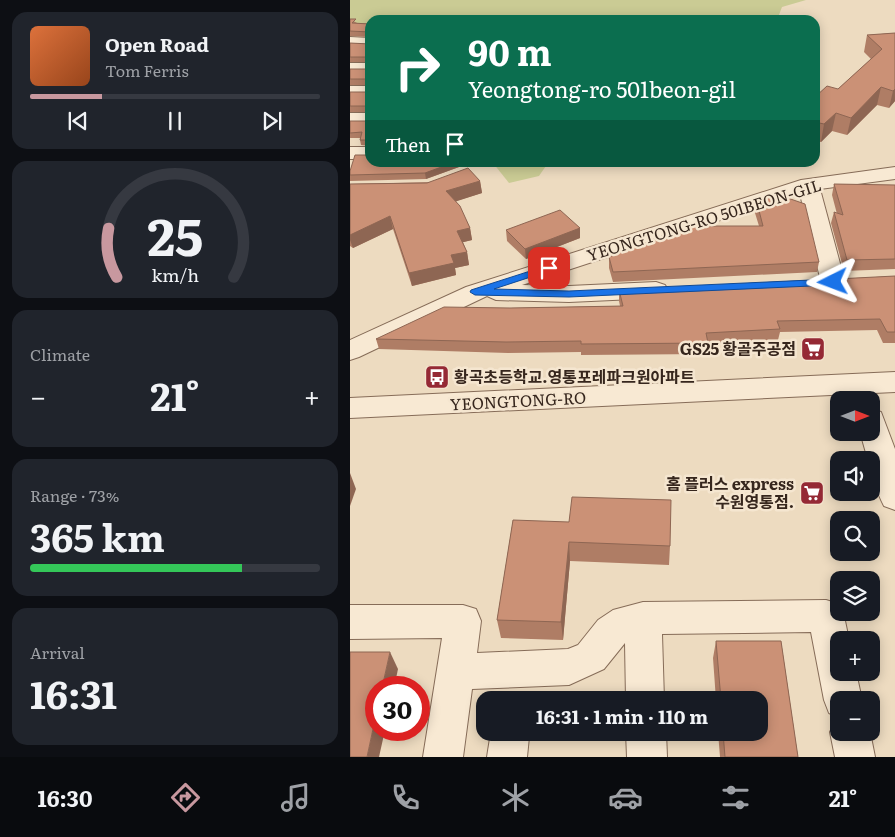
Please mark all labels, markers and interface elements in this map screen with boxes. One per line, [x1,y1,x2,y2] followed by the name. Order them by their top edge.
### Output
[468,25,552,77] text: 90 m
[105,30,209,58] text: Open Road
[385,35,450,100] icon: right
[105,58,189,82] text: Tom Ferris
[468,72,736,105] text: Yeongtong-ro 501beon-gil
[64,107,92,135] icon: previous
[161,107,189,135] icon: pause
[258,107,286,135] icon: next
[385,130,431,158] text: Then
[441,130,469,158] icon: arrive
[584,172,824,266] street label: YEONGTONG-RO 501BEON-GIL
[147,194,203,272] text: 25
[528,247,570,289] pin
[535,254,563,282] icon: arrive
[806,255,858,307] position arrow
[151,261,199,288] text: km/h
[680,336,796,360] place label: GS25 황골주공점
[800,336,826,362] supermarket icon: GS25 황골주공점
[30,342,90,366] text: Climate
[424,364,450,390] bus stop icon: 황곡초등학교.영통포레파크원아파트
[454,364,695,388] place label: 황곡초등학교.영통포레파크원아파트
[150,366,200,423] text: 21°
[30,374,46,416] text: −
[304,374,320,416] text: +
[449,384,587,416] street label: YEONGTONG-RO
[830,391,880,441] north arrow
[830,391,880,741] map controls
[830,451,880,501] button: sound
[666,471,794,513] place label: 홈 플러스 express 수원영통점.
[799,480,825,506] supermarket icon: 홈 플러스 express 수원영통점.
[30,483,119,507] text: Range · 73%
[30,507,165,564] text: 365 km
[830,511,880,561] button: search
[830,571,880,621] button: layers
[830,631,880,681] button: +
[30,640,85,664] text: Arrival
[30,664,117,721] text: 16:31
[365,676,430,741] speed limit sign: 30
[830,691,880,741] button: −
[536,702,708,730] text: 16:31 · 1 min · 110 m
[168,780,203,815] icon: directions
[278,780,313,815] icon: music
[388,780,423,815] icon: phone
[498,780,533,815] icon: climate
[608,780,643,815] icon: car
[718,780,753,815] icon: filters
[38,781,92,814] text: 16:30
[829,781,857,814] text: 21°

